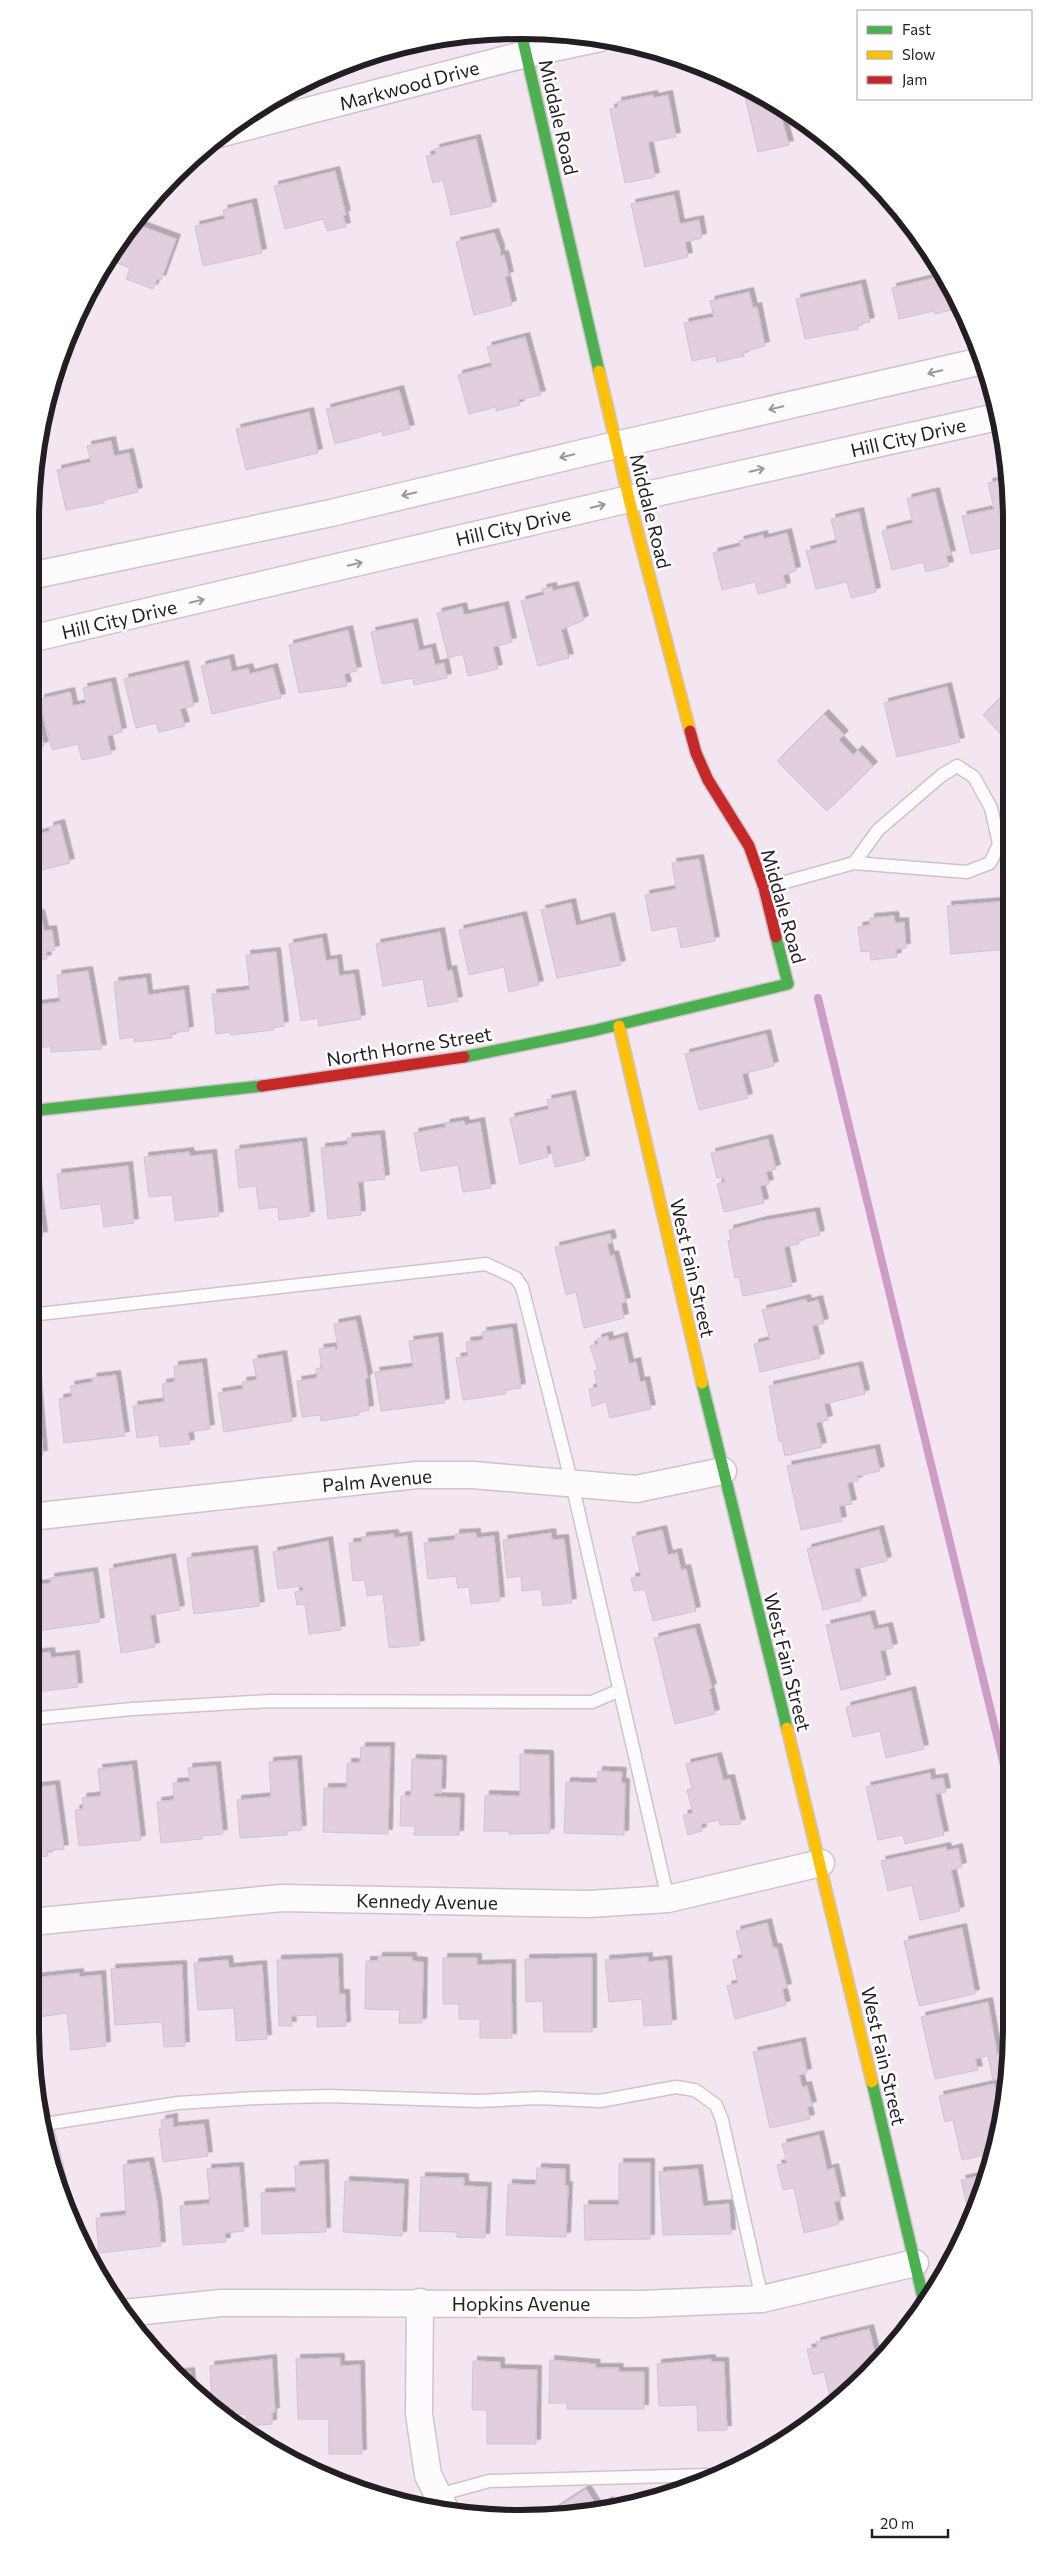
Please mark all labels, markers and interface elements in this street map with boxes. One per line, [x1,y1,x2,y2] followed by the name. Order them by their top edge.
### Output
[857,10,1032,100] legend
[902,20,931,38] text: Fast
[902,45,935,63] text: Slow
[337,55,481,115] street label: Markwood Drive
[535,57,583,177] street label: Middale Road
[902,70,927,88] text: Jam
[927,368,943,377] one-way arrow
[769,404,785,413] one-way arrow
[848,413,968,461] street label: Hill City Drive
[626,451,676,571] street label: Middale Road
[559,452,575,461] one-way arrow
[748,465,764,475] one-way arrow
[401,490,417,499] one-way arrow
[590,501,606,510] one-way arrow
[453,502,573,550] street label: Hill City Drive
[347,559,363,568] one-way arrow
[59,595,179,643] street label: Hill City Drive
[188,596,204,605] one-way arrow
[757,846,811,966] street label: Middale Road
[325,1022,493,1070] street label: North Horne Street
[666,1196,720,1340] street label: West Fain Street
[321,1464,433,1496] street label: Palm Avenue
[760,1590,816,1734] street label: West Fain Street
[356,1888,498,1914] street label: Kennedy Avenue
[857,1984,911,2128] street label: West Fain Street
[452,2292,590,2315] street label: Hopkins Avenue
[872,2506,948,2538] scale bar
[880,2514,914,2532] text: 20 m

